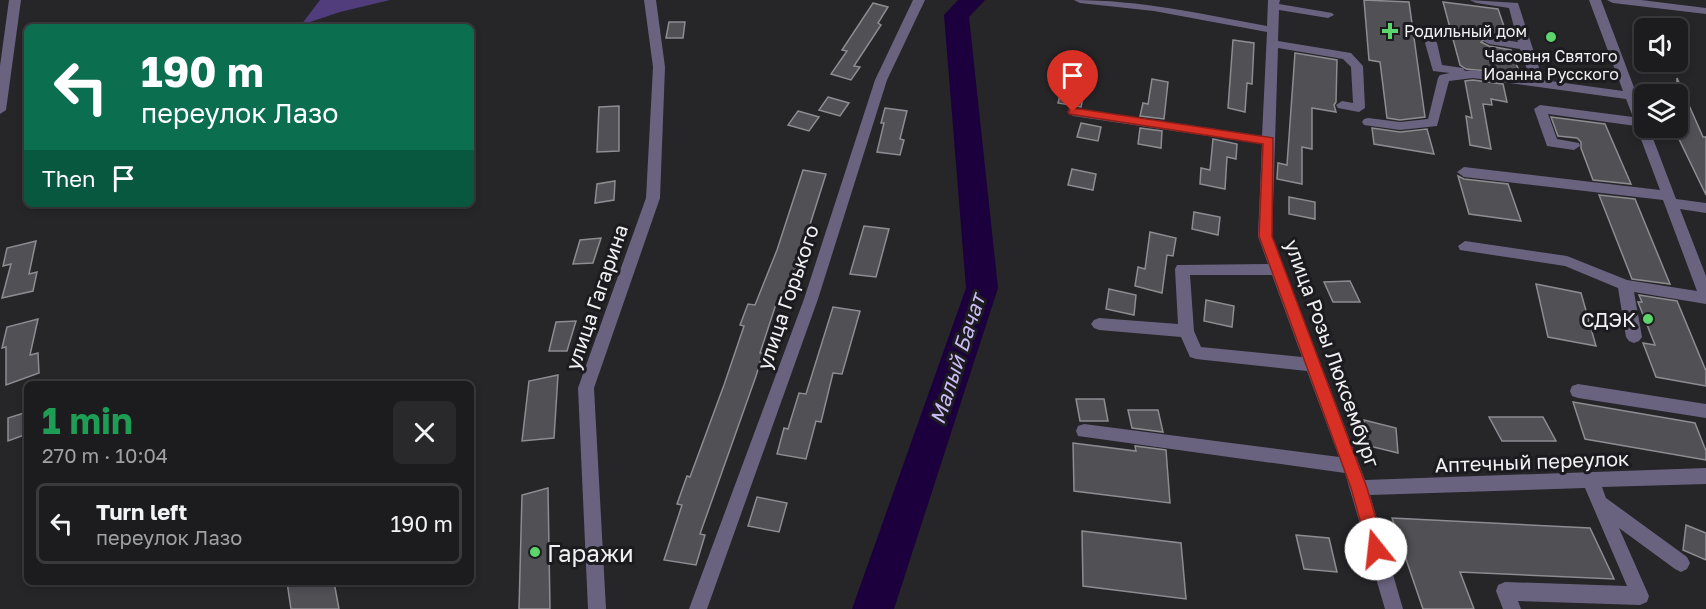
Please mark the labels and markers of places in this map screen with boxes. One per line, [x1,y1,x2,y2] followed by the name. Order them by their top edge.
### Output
[1404,21,1527,41] place label: Родильный дом
[1381,22,1399,40] marker: Родильный дом
[1544,30,1558,44] marker: Часовня Святого Иоанна Русского
[1483,46,1619,84] place label: Часовня Святого Иоанна Русского
[1047,50,1098,112] pin
[1581,307,1636,331] place label: СДЭК
[1641,312,1655,326] marker: СДЭК
[547,538,634,567] place label: Гаражи
[528,545,542,559] marker: Гаражи

